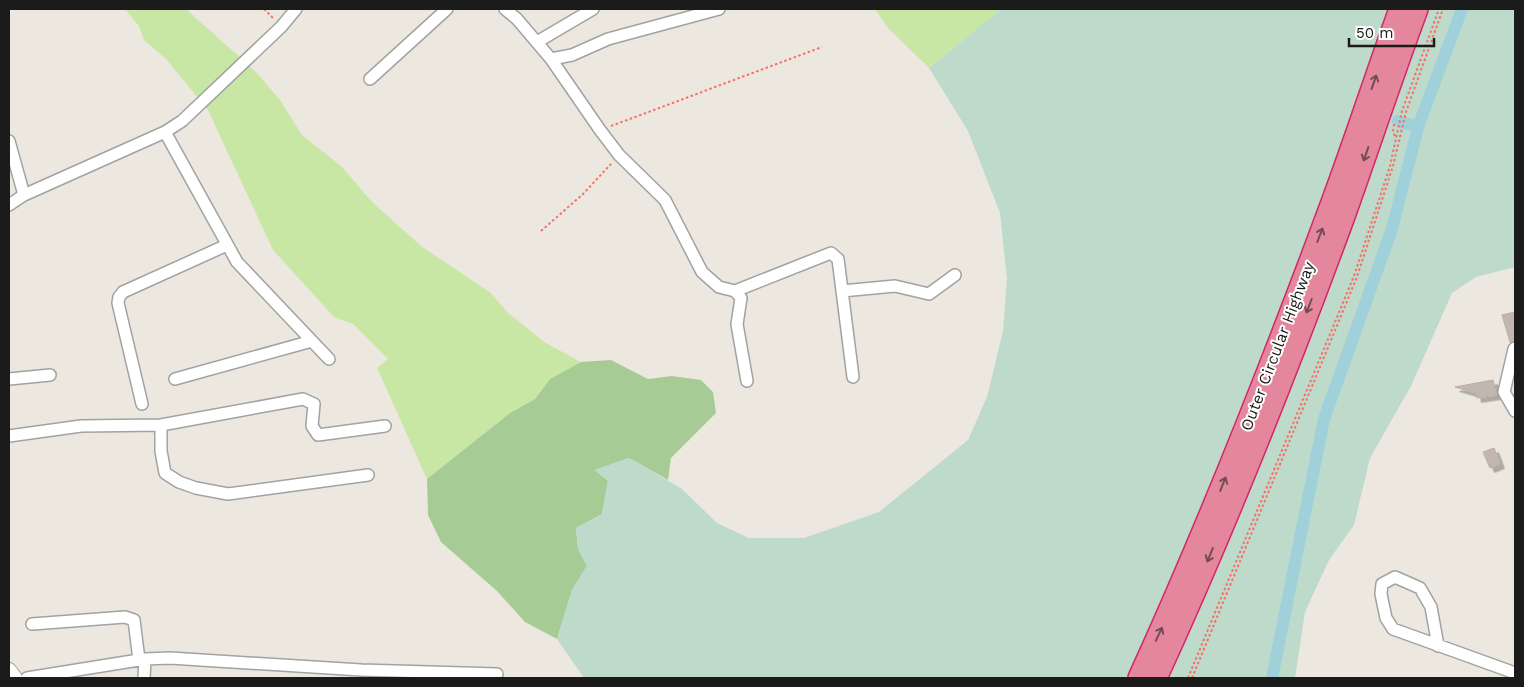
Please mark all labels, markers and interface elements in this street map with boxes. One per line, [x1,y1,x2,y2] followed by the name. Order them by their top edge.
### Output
[1349,15,1434,47] scale bar
[1356,24,1393,42] text: 50 m
[1370,75,1379,90] one-way arrow
[1360,145,1370,161] one-way arrow
[1316,228,1325,243] one-way arrow
[1236,258,1319,433] street label: Outer Circular Highway
[1304,298,1314,313] one-way arrow
[1218,477,1228,492] one-way arrow
[1205,547,1215,562] one-way arrow
[1155,627,1165,642] one-way arrow

